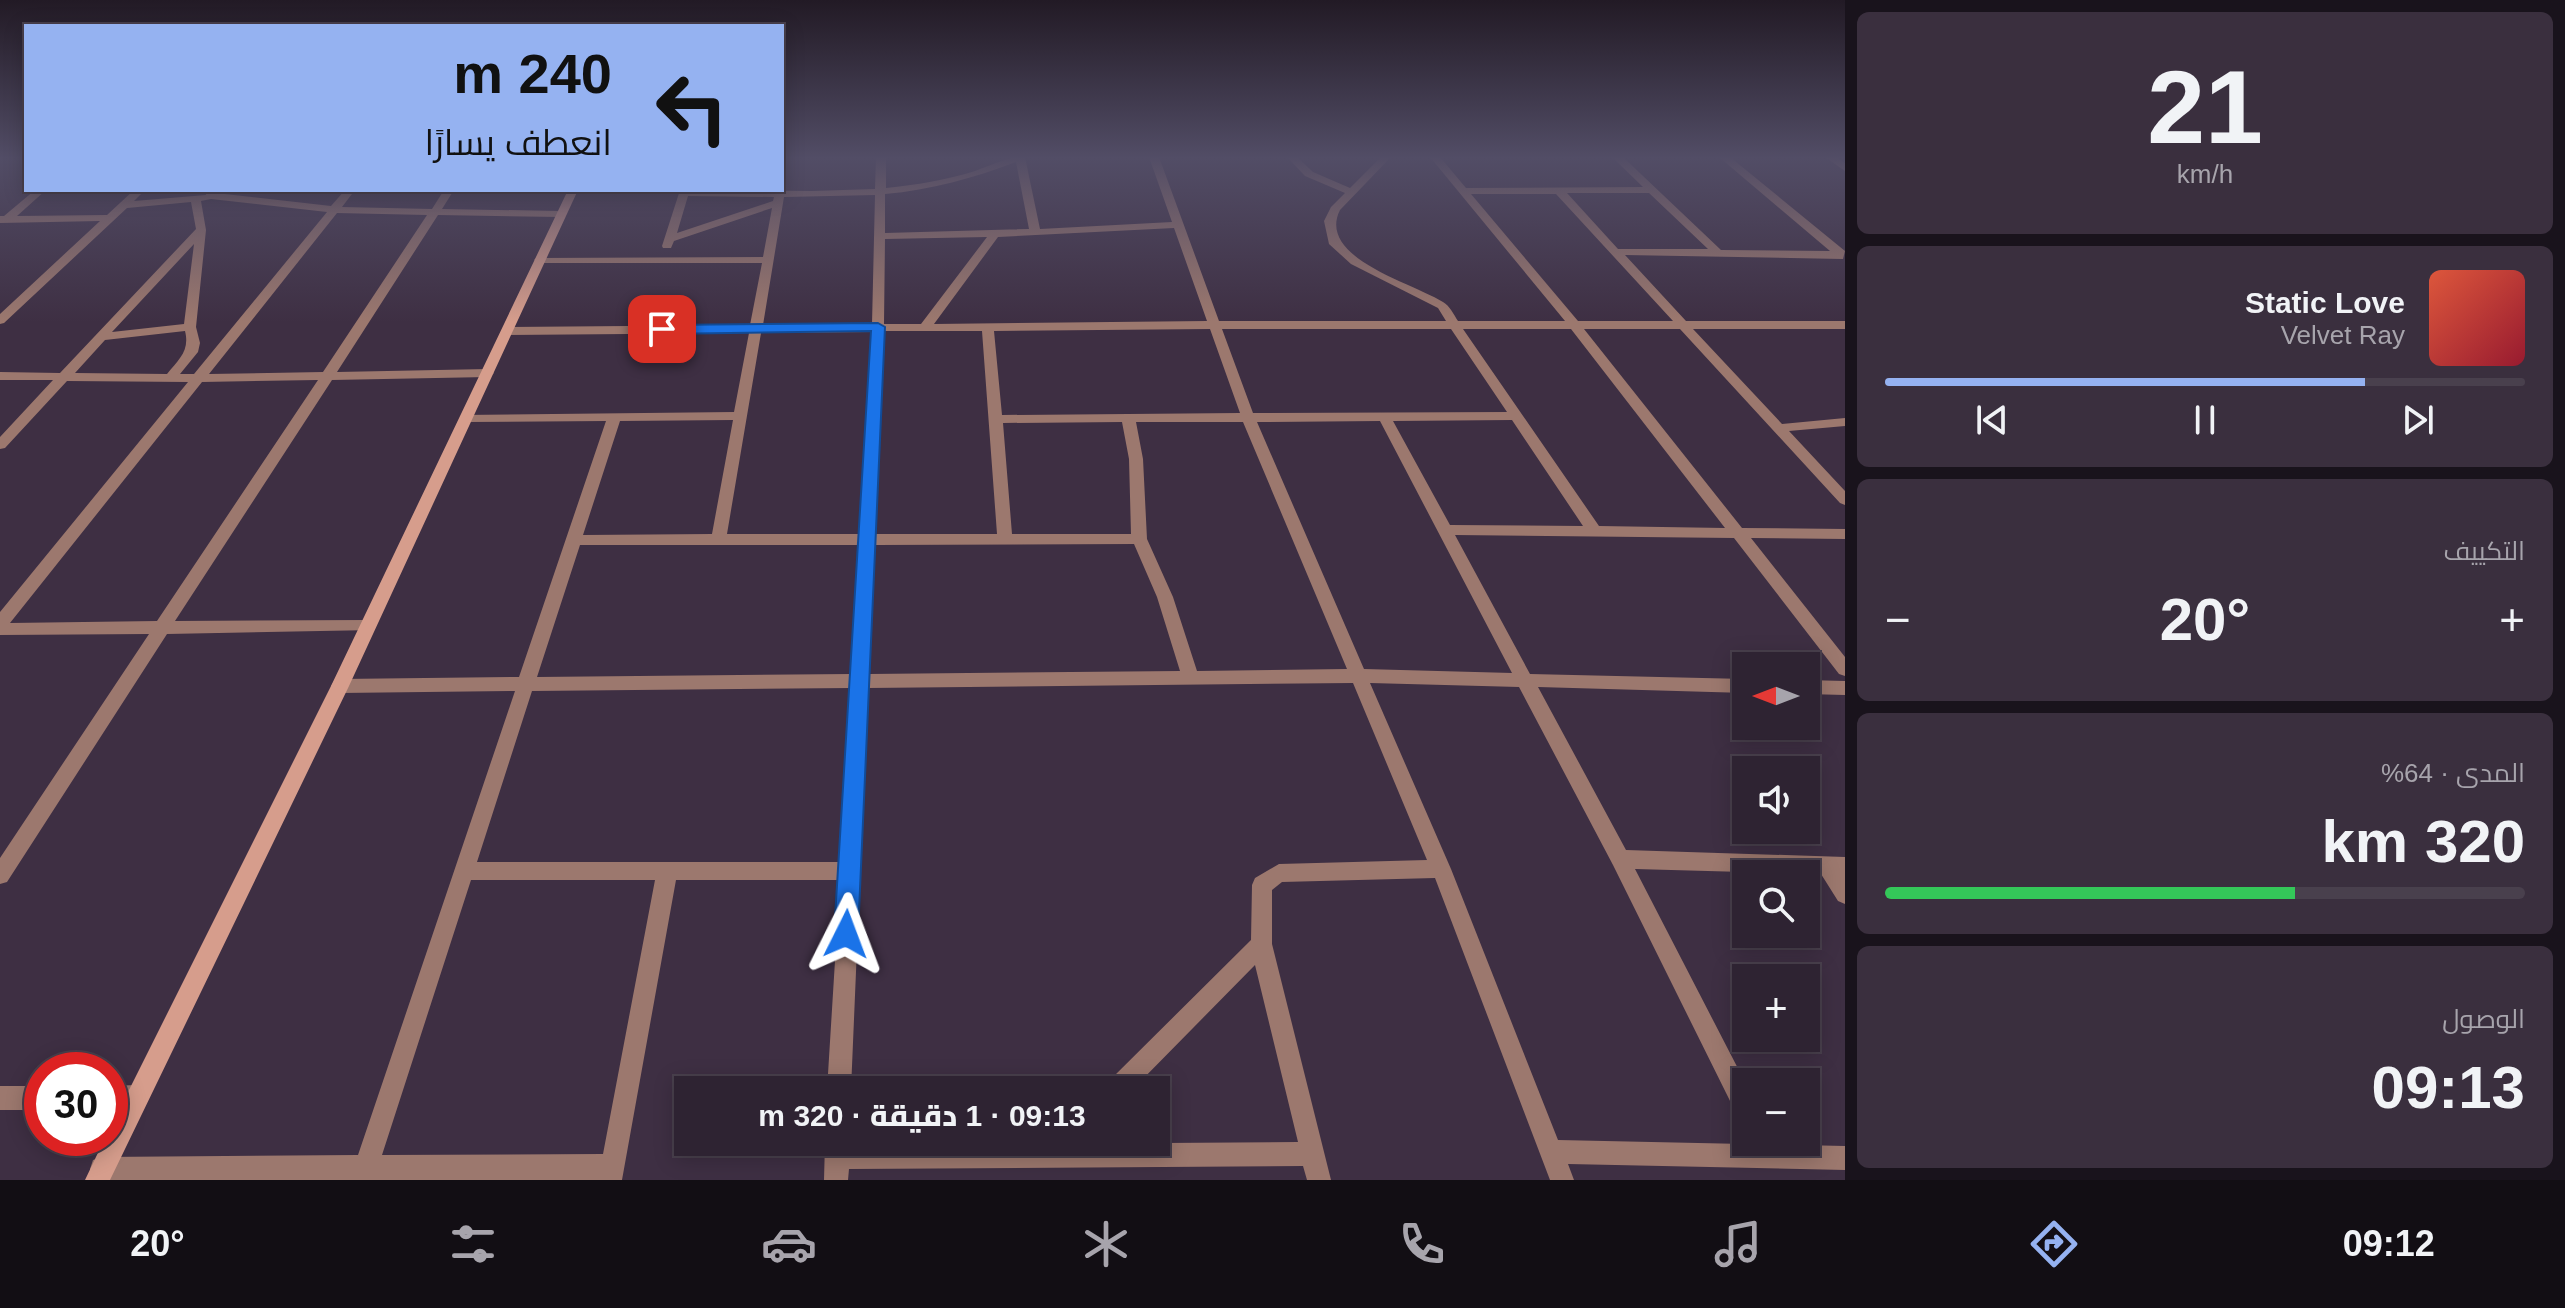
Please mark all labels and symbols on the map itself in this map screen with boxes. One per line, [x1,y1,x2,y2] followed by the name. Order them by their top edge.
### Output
[628,295,696,363] pin
[1732,652,1820,740] north arrow
[804,892,888,976] position arrow
[24,1052,128,1156] speed limit sign: 30

